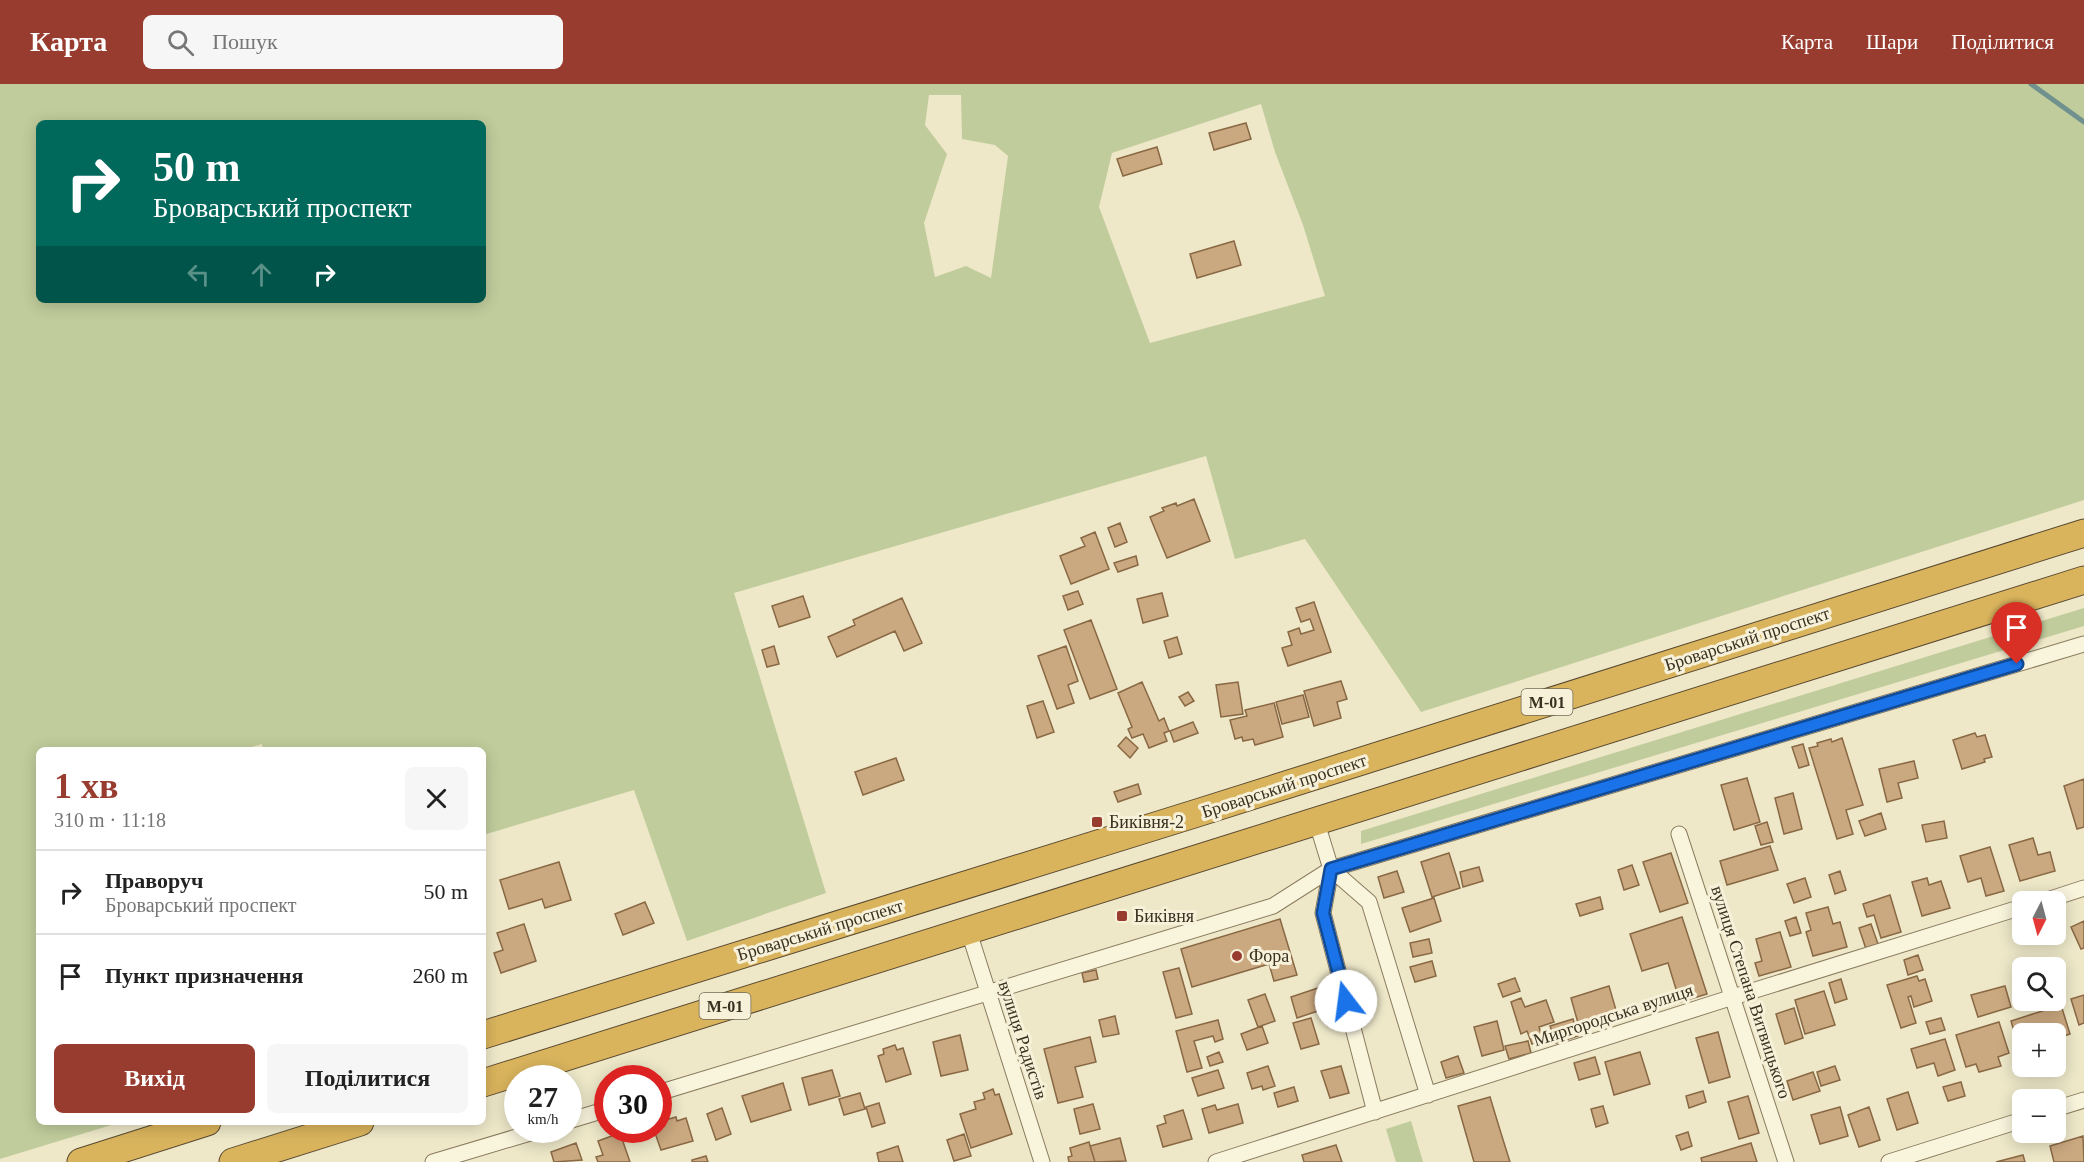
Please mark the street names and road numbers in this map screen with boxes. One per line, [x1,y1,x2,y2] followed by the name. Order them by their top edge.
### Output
[1662,603,1832,675] street label: Броварський проспект
[1522,689,1572,715] road number: М-01
[1199,750,1369,822] street label: Броварський проспект
[1707,883,1795,1101] street label: вулиця Степана Витвицького
[735,895,905,965] street label: Броварський проспект
[994,978,1052,1102] street label: вулиця Радистів
[1530,980,1696,1050] street label: Миргородська вулиця
[700,993,750,1019] road number: М-01

